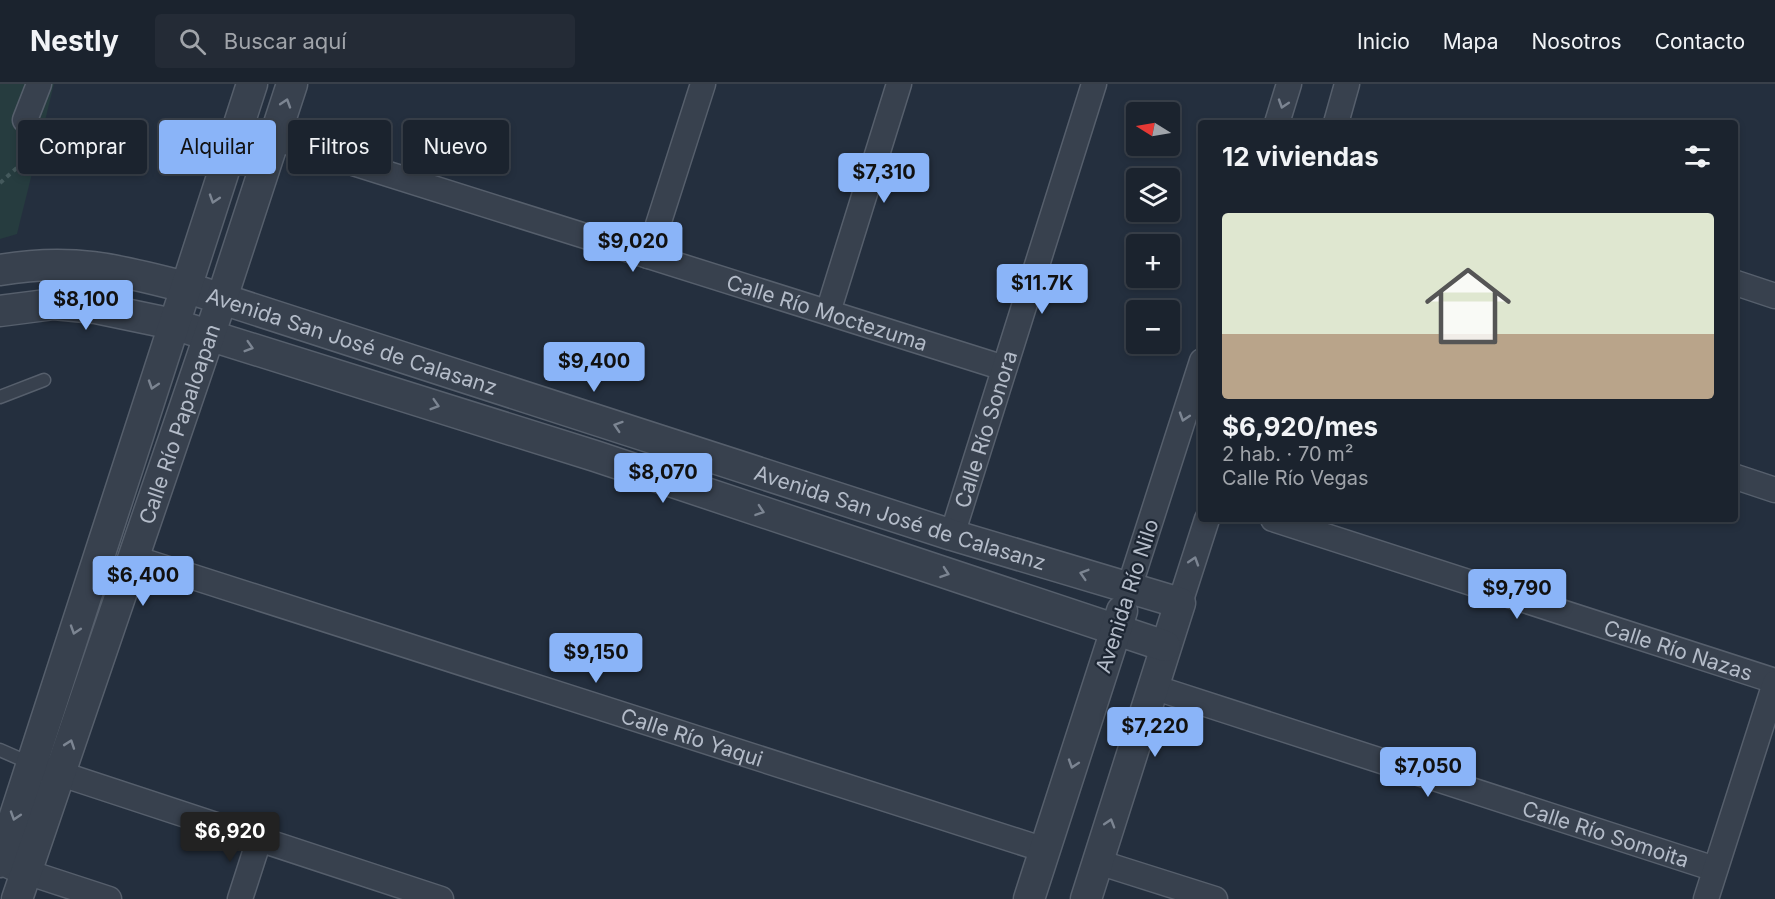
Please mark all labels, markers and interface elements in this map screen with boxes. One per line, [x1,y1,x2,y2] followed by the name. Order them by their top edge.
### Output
[155,14,575,68] search box
[30,24,119,58] text: Nestly
[176,25,209,58] icon: search
[224,28,347,54] text: Buscar aquí
[1357,29,1410,54] text: Inicio
[1443,29,1498,54] text: Mapa
[1531,29,1622,54] text: Nosotros
[1655,29,1745,54] text: Contacto
[278,98,291,109] one-way arrow
[1278,98,1290,108] one-way arrow
[1126,102,1180,156] north arrow
[1126,102,1180,354] map controls
[18,120,147,174] chip: Comprar
[159,120,276,174] chip: Alquilar
[288,120,391,174] chip: Filtros
[403,120,509,174] chip: Nuevo
[1681,140,1714,173] icon: filters
[1222,141,1379,172] text: 12 viviendas
[835,153,933,204] pin: $7,310
[852,160,916,184] text: $7,310
[1126,168,1180,222] button: layers
[209,193,221,204] one-way arrow
[584,222,682,273] pin: $9,020
[597,229,669,253] text: $9,020
[1126,234,1180,288] button: +
[1414,252,1522,360] icon: home
[993,264,1091,315] pin: $11.7K
[724,269,931,356] street label: Calle Río Moctezuma
[1011,271,1073,295] text: $11.7K
[37,280,135,331] pin: $8,100
[203,282,501,400] street label: Avenida San José de Calasanz
[53,287,119,311] text: $8,100
[1126,300,1180,354] button: −
[133,321,225,527] street label: Calle Río Papaloapan
[243,340,254,352] one-way arrow
[545,342,643,393] pin: $9,400
[949,347,1022,511] street label: Calle Río Sonora
[558,349,630,373] text: $9,400
[148,379,160,390] one-way arrow
[429,398,440,410] one-way arrow
[1179,411,1191,422] one-way arrow
[1222,411,1378,442] text: $6,920/mes
[613,421,624,434] one-way arrow
[1222,442,1354,466] text: 2 hab. · 70 m²
[614,453,712,504] pin: $8,070
[751,459,1049,575] street label: Avenida San José de Calasanz
[628,460,698,484] text: $8,070
[1222,466,1369,490] text: Calle Río Vegas
[754,504,765,516] one-way arrow
[1090,516,1164,676] street label: Avenida Río Nilo
[94,556,192,607] pin: $6,400
[1186,556,1199,567] one-way arrow
[107,563,179,587] text: $6,400
[939,566,950,579] one-way arrow
[1079,569,1090,581] one-way arrow
[1468,569,1566,620] pin: $9,790
[1482,576,1552,600] text: $9,790
[1601,614,1756,685] street label: Calle Río Nazas
[70,624,82,635] one-way arrow
[547,633,645,684] pin: $9,150
[563,640,629,664] text: $9,150
[618,702,766,771] street label: Calle Río Yaqui
[1106,707,1204,758] pin: $7,220
[1121,714,1189,738] text: $7,220
[63,739,76,750] one-way arrow
[1379,747,1477,798] pin: $7,050
[1394,754,1462,778] text: $7,050
[1068,758,1080,769] one-way arrow
[1519,795,1692,872] street label: Calle Río Somoita
[10,810,22,821] one-way arrow
[181,812,279,863] pin: $6,920
[1103,818,1115,829] one-way arrow
[195,819,266,843] text: $6,920

